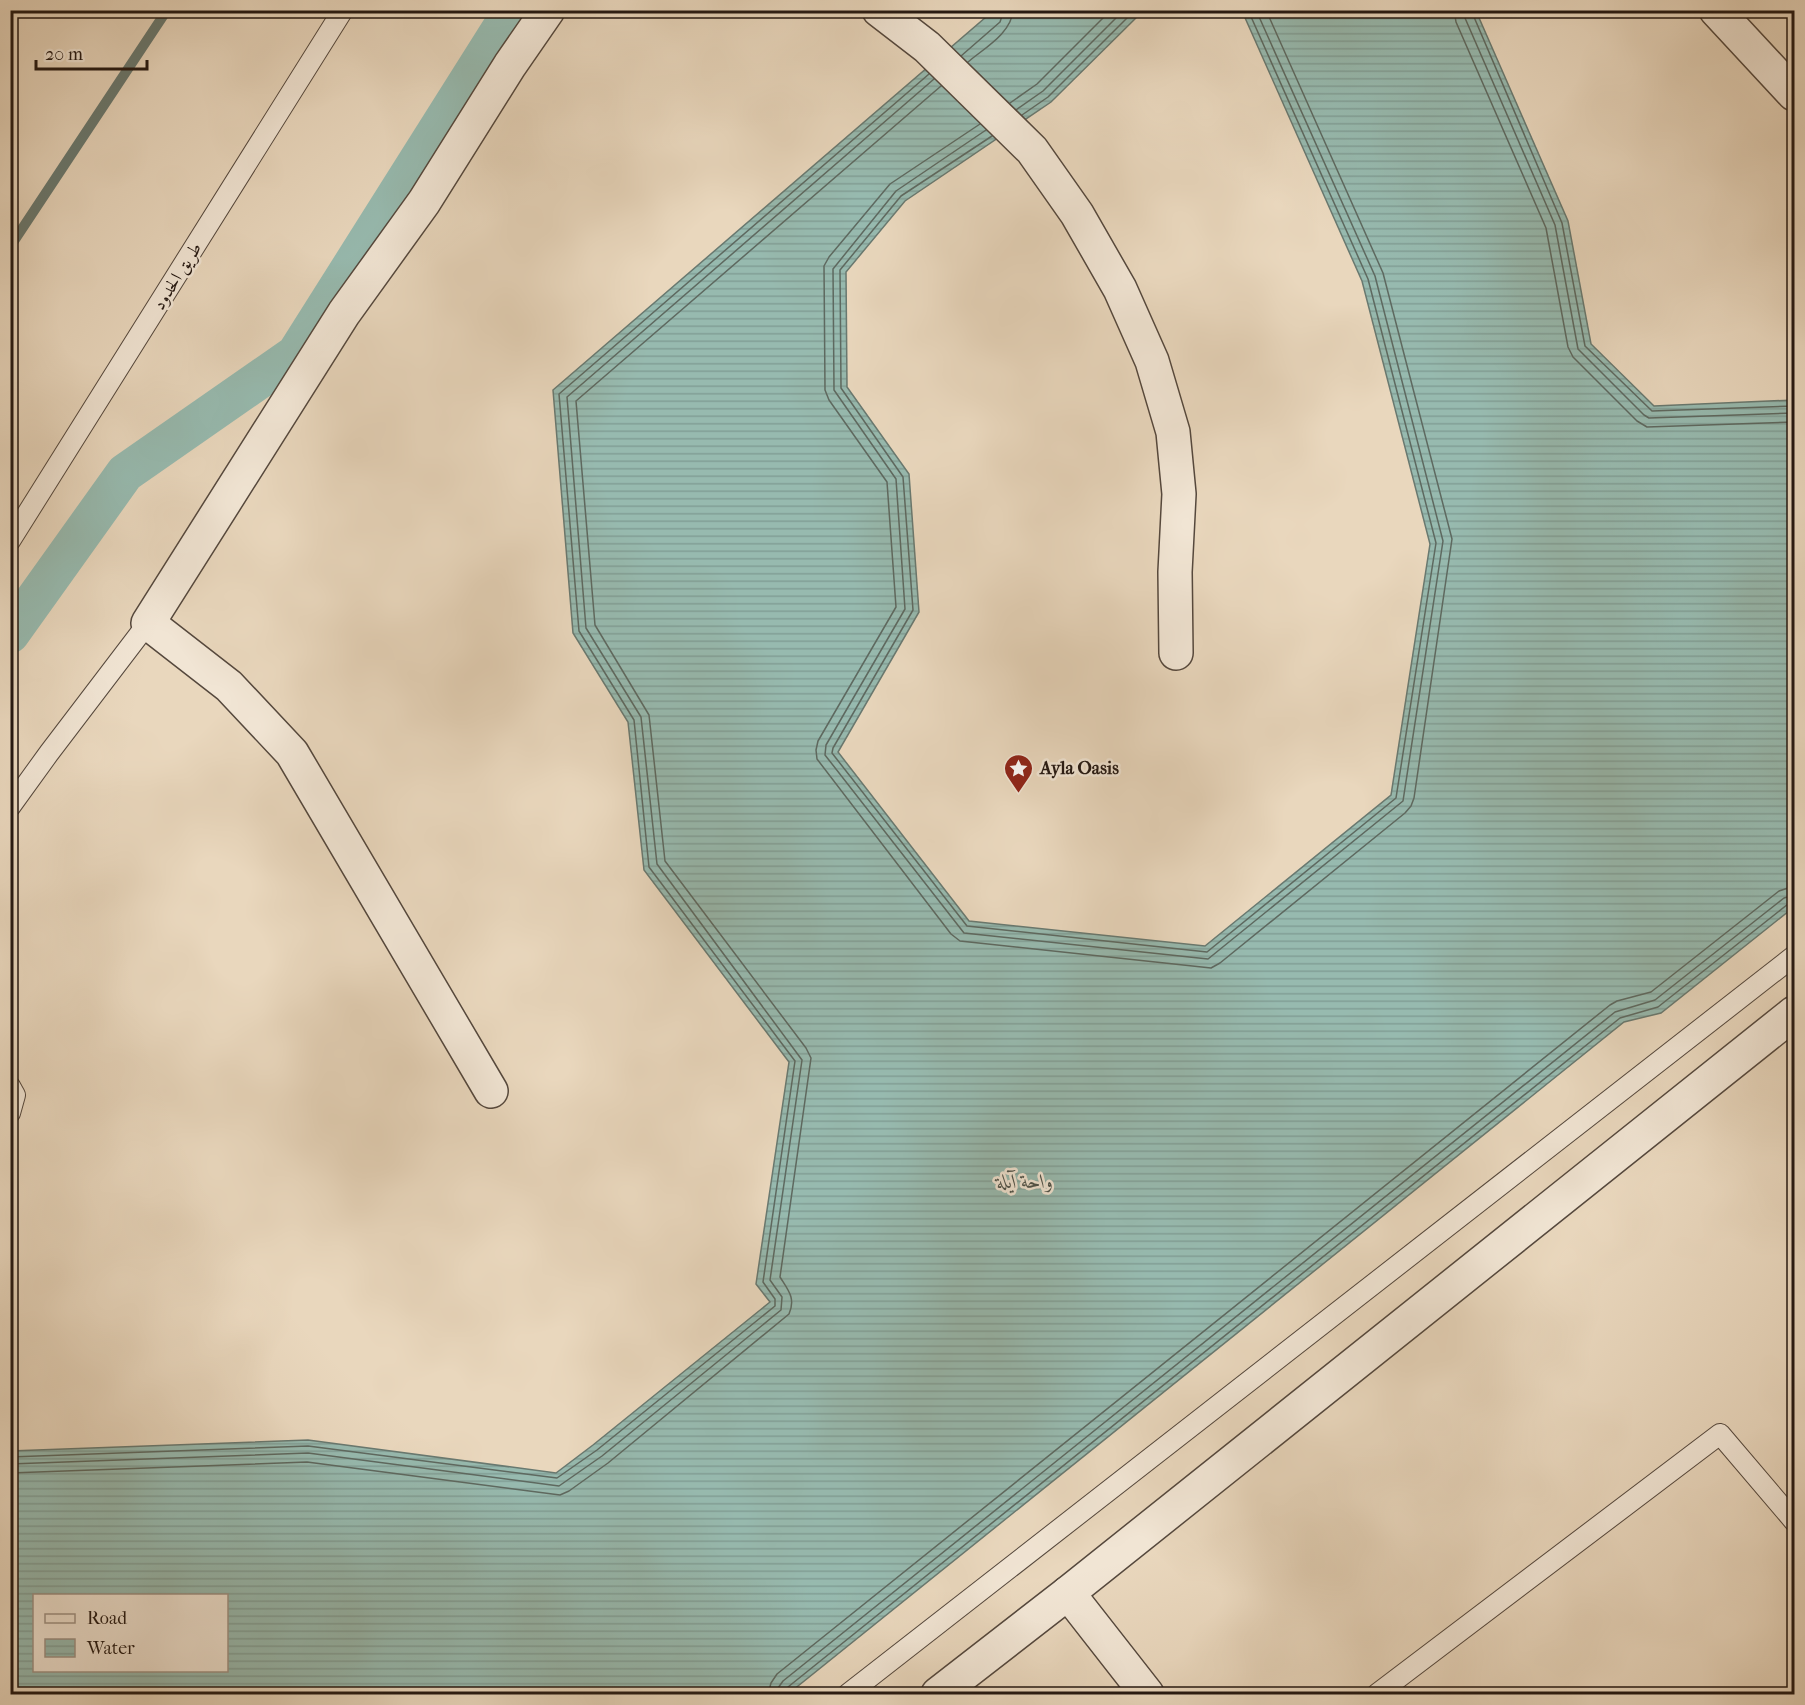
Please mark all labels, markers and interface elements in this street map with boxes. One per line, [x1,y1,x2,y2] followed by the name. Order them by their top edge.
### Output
[36,33,147,71] scale bar
[45,44,83,65] text: 20 m
[148,239,207,315] street label: طريق الحدود
[1003,752,1035,794] place icon: Ayla Oasis
[1039,758,1119,779] place label: Ayla Oasis
[994,1169,1053,1194] water label: واحة آيلة
[33,1594,228,1672] legend
[87,1608,127,1629] text: Road
[86,1638,135,1659] text: Water

